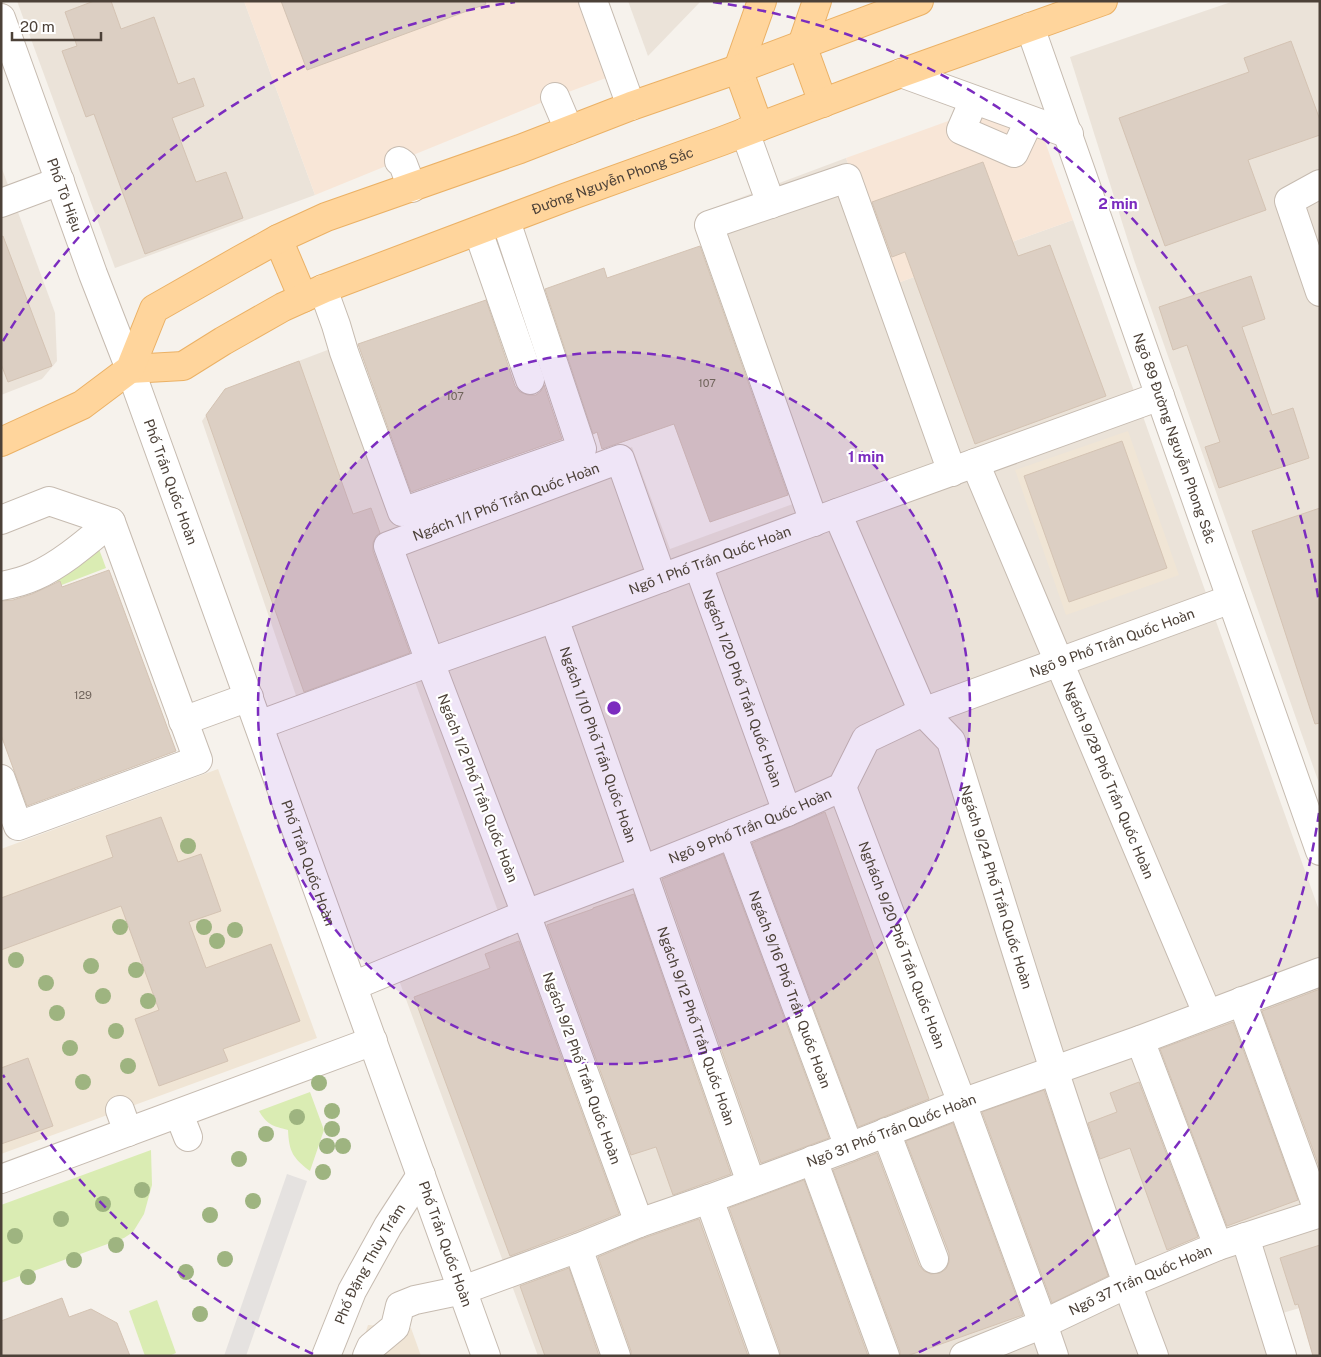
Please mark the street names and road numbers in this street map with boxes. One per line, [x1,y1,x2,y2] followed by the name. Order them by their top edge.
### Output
[529,144,695,218] street label: Đường Nguyễn Phong Sắc
[44,156,85,234] street label: Phố Tô Hiệu
[1130,331,1219,546] street label: Ngõ 89 Đường Nguyễn Phong Sắc
[141,417,201,547] street label: Phố Trần Quốc Hoàn
[411,460,601,544] street label: Ngách 1/1 Phố Trần Quốc Hoàn
[627,523,793,598] street label: Ngõ 1 Phố Trần Quốc Hoàn
[699,587,785,789] street label: Ngách 1/20 Phố Trần Quốc Hoàn
[1027,605,1197,680] street label: Ngõ 9 Phố Trần Quốc Hoàn
[557,644,640,845] street label: Ngách 1/10 Phố Trần Quốc Hoàn
[1060,679,1157,881] street label: Ngách 9/28 Phố Trần Quốc Hoàn
[435,692,521,884] street label: Ngách 1/2 Phố Trần Quốc Hoàn
[957,783,1036,991] street label: Ngách 9/24 Phố Trần Quốc Hoàn
[666,785,834,867] street label: Ngõ 9 Phố Trần Quốc Hoàn
[278,798,338,928] street label: Phố Trần Quốc Hoàn
[855,839,949,1051] street label: Nghách 9/20 Phố Trần Quốc Hoàn
[746,889,834,1090] street label: Ngách 9/16 Phố Trần Quốc Hoàn
[654,925,738,1127] street label: Ngách 9/12 Phố Trần Quốc Hoàn
[540,970,624,1166] street label: Ngách 9/2 Phố Trần Quốc Hoàn
[804,1091,978,1170] street label: Ngõ 31 Phố Trần Quốc Hoàn
[416,1179,476,1309] street label: Phố Trần Quốc Hoàn
[331,1201,408,1327] street label: Phố Đặng Thùy Trâm
[1066,1242,1214,1319] street label: Ngõ 37 Trần Quốc Hoàn

